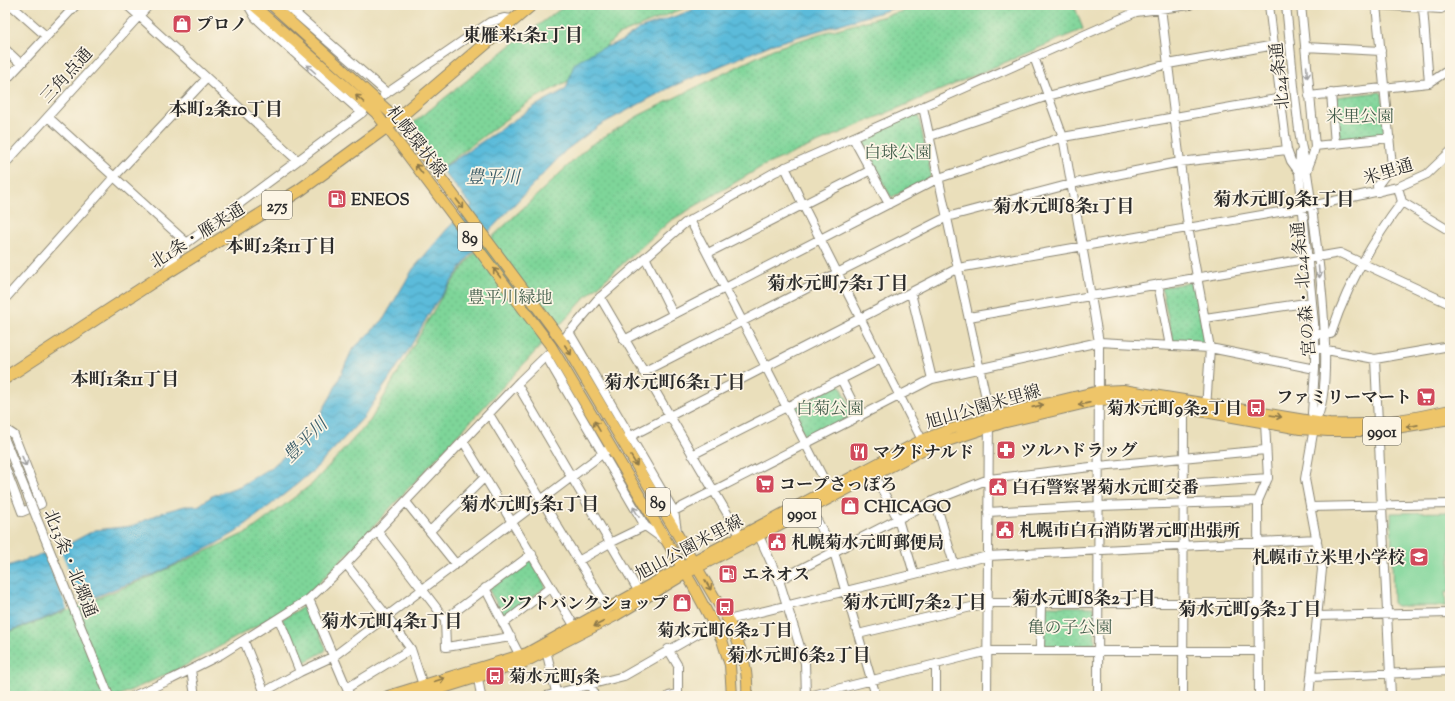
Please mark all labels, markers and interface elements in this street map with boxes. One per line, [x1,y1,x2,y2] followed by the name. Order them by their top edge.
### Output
[171,13,193,35] shop icon: プロノ
[196,14,247,38] place label: プロノ
[463,24,583,50] district label: 東雁来1条1丁目
[1266,41,1296,111] street label: 北24条通
[36,43,99,110] street label: 三角点通
[306,64,317,73] one-way arrow
[1304,65,1311,78] one-way arrow
[355,94,365,103] one-way arrow
[169,98,283,124] district label: 本町2条10丁目
[380,101,451,183] street label: 札幌環状線
[1326,106,1394,130] park label: 米里公園
[864,142,932,166] park label: 白球公園
[1361,154,1416,192] street label: 米里通
[415,163,423,174] one-way arrow
[466,166,522,192] water label: 豊平川
[326,188,348,210] fuel station icon: ENEOS
[1214,188,1354,214] district label: 菊水元町9条1丁目
[351,189,410,213] place label: ENEOS
[262,191,292,219] road number: 275
[993,195,1135,221] district label: 菊水元町8条1丁目
[146,198,250,275] street label: 北1条・雁来通
[456,199,464,210] one-way arrow
[1287,220,1323,357] street label: 宮の森・北24条通
[458,223,482,251] road number: 89
[226,235,336,261] district label: 本町2条11丁目
[1316,266,1323,279] one-way arrow
[492,267,501,278] one-way arrow
[767,272,909,298] district label: 菊水元町7条1丁目
[468,287,553,311] park label: 豊平川緑地
[563,344,572,355] one-way arrow
[71,368,179,394] district label: 本町1条11丁目
[604,371,746,397] district label: 菊水元町6条1丁目
[923,380,1044,436] street label: 旭山公園米里線
[1415,386,1437,408] supermarket icon: ファミリーマート
[1276,387,1412,411] place label: ファミリーマート
[1245,397,1267,419] bus stop icon: 菊水元町9条2丁目
[796,398,864,422] park label: 白菊公園
[1107,398,1242,422] place label: 菊水元町9条2丁目
[1078,400,1091,408] one-way arrow
[1031,401,1044,409] one-way arrow
[278,412,336,470] water label: 豊平川
[1269,412,1282,420] one-way arrow
[1363,417,1401,445] road number: 9901
[593,420,601,432] one-way arrow
[1406,422,1419,430] one-way arrow
[995,439,1017,461] pharmacy icon: ツルハドラッグ
[1020,440,1137,464] place label: ツルハドラッグ
[848,441,870,463] restaurant icon: マクドナルド
[873,442,974,466] place label: マクドナルド
[21,455,29,467] one-way arrow
[630,455,638,466] one-way arrow
[754,473,776,495] supermarket icon: コープさっぽろ
[779,474,897,498] place label: コープさっぽろ
[987,476,1009,498] public building icon: 白石警察署菊水元町交番
[1012,477,1199,501] place label: 白石警察署菊水元町交番
[646,488,670,516] road number: 89
[461,493,599,519] district label: 菊水元町5条1丁目
[839,495,861,517] shop icon: CHICAGO
[864,496,952,520] place label: CHICAGO
[783,499,821,527] road number: 9901
[37,506,102,621] street label: 北13条・北郷通
[632,506,640,518] one-way arrow
[632,510,748,587] street label: 旭山公園米里線
[994,519,1016,541] public building icon: 札幌市白石消防署元町出張所
[1019,520,1240,544] place label: 札幌市白石消防署元町出張所
[766,531,788,553] public building icon: 札幌菊水元町郵便局
[791,532,944,556] place label: 札幌菊水元町郵便局
[1408,546,1430,568] school or university icon: 札幌市立米里小学校
[1252,547,1405,571] place label: 札幌市立米里小学校
[717,563,739,585] fuel station icon: エネオス
[742,564,810,588] place label: エネオス
[704,579,712,591] one-way arrow
[1012,587,1156,613] district label: 菊水元町8条2丁目
[843,591,987,617] district label: 菊水元町7条2丁目
[671,592,693,614] shop icon: ソフトバンクショップ
[499,593,668,617] place label: ソフトバンクショップ
[714,596,736,618] bus stop icon: 菊水元町6条2丁目
[1178,598,1322,624] district label: 菊水元町9条2丁目
[321,610,463,636] district label: 菊水元町4条1丁目
[1028,617,1113,641] park label: 亀の子公園
[657,620,793,644] place label: 菊水元町6条2丁目
[593,621,605,628] one-way arrow
[727,644,871,670] district label: 菊水元町6条2丁目
[484,665,506,687] bus stop icon: 菊水元町5条
[509,666,600,690] place label: 菊水元町5条
[432,676,445,683] one-way arrow

